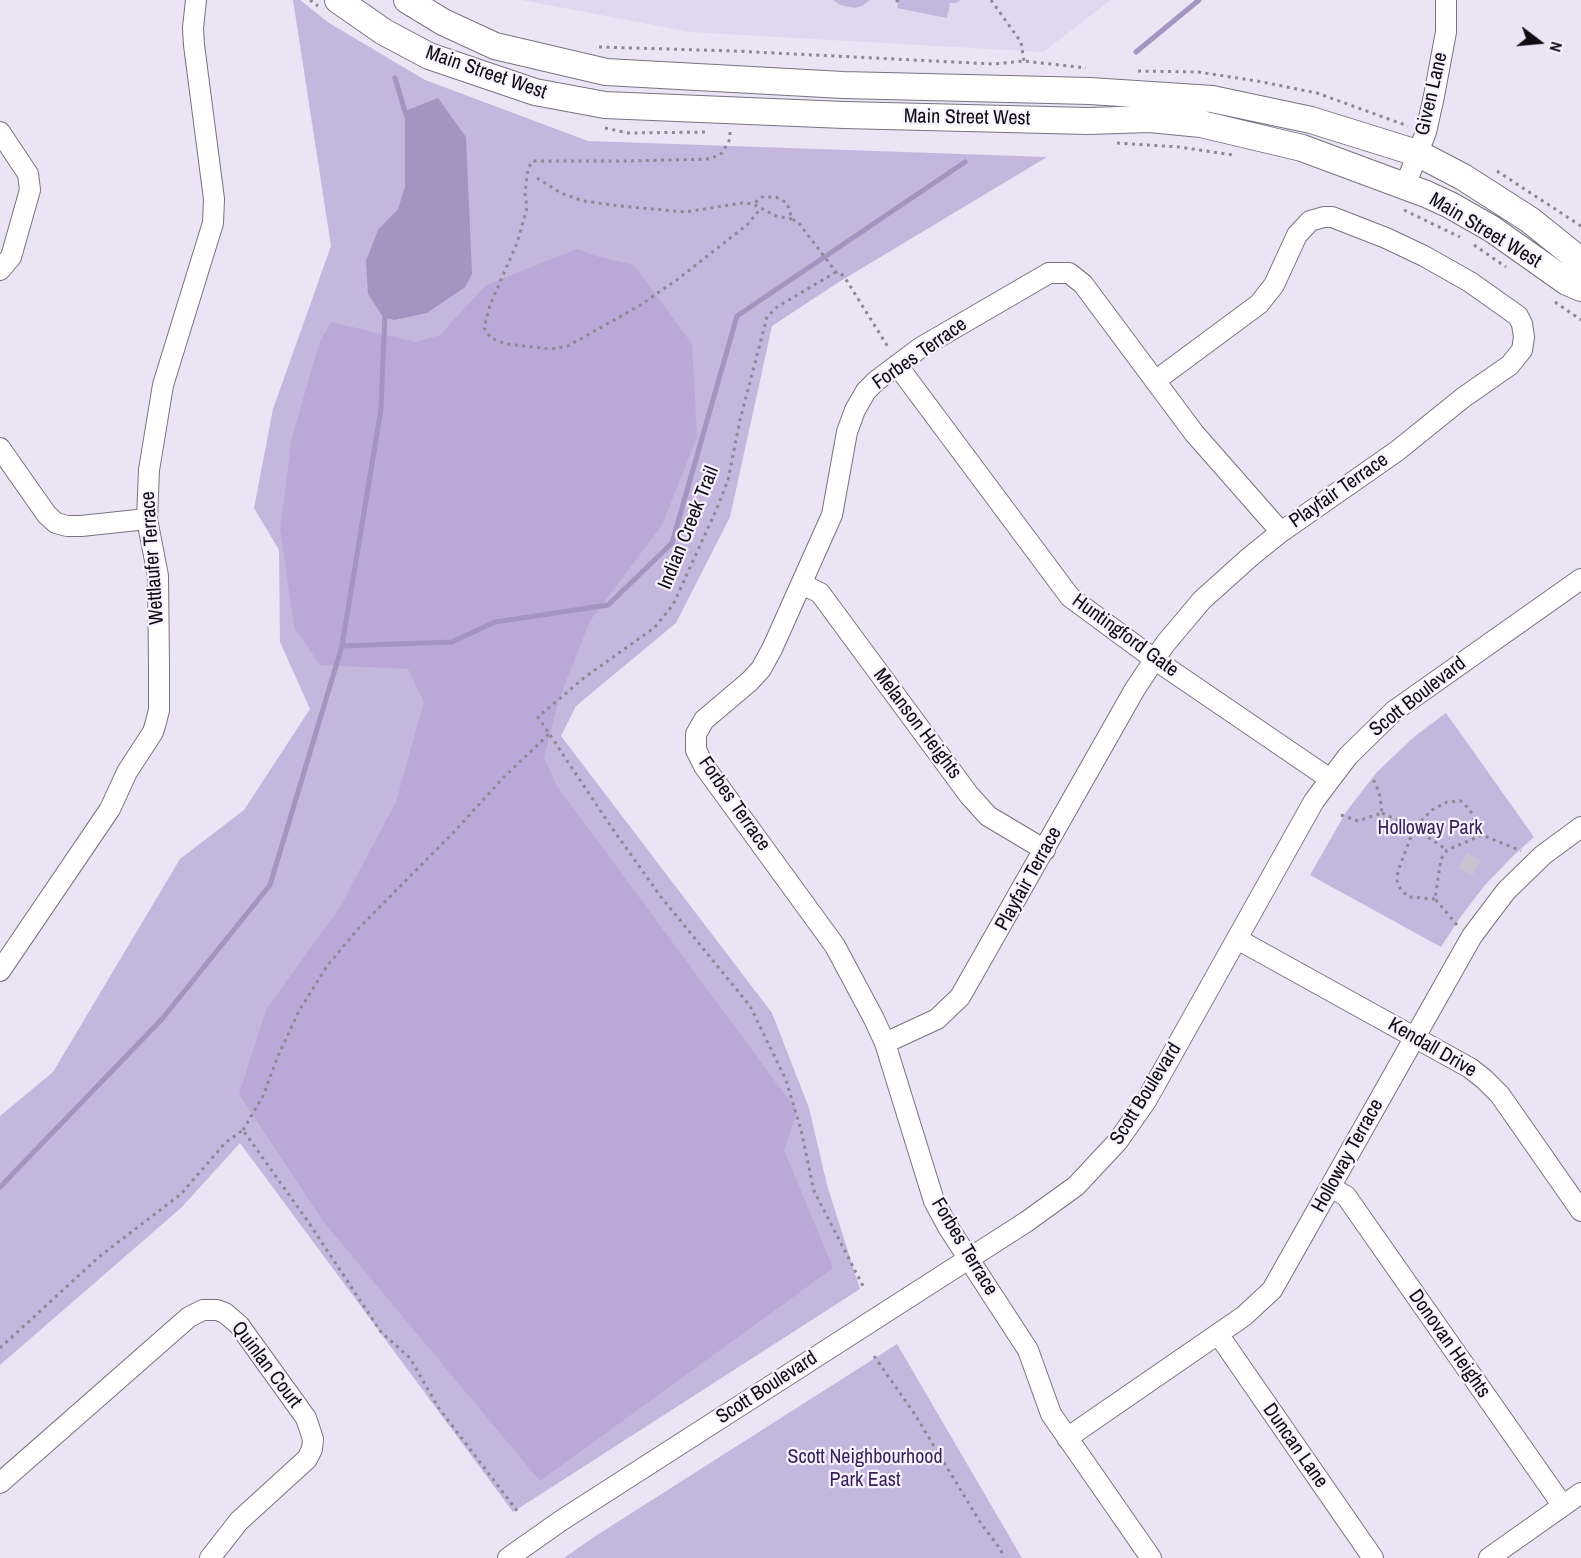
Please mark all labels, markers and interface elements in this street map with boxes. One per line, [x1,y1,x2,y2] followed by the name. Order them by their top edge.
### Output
[1509,12,1569,72] north arrow
[1544,39,1568,55] text: N
[422,41,550,105] street label: Main Street West
[1411,50,1453,138] street label: Given Lane
[904,105,1030,131] street label: Main Street West
[1425,188,1545,274] street label: Main Street West
[868,313,972,395] street label: Forbes Terrace
[1285,448,1393,534] street label: Playfair Terrace
[653,463,725,593] street label: Indian Creek Trail
[136,490,170,626] street label: Wettlaufer Terrace
[1067,589,1183,683] street label: Huntingford Gate
[1365,652,1471,742] street label: Scott Boulevard
[868,664,966,784] street label: Melanson Heights
[693,752,775,856] street label: Forbes Terrace
[1378,817,1482,841] park label: Holloway Park
[991,823,1067,935] street label: Playfair Terrace
[1383,1013,1481,1083] street label: Kendall Drive
[1105,1039,1187,1149] street label: Scott Boulevard
[1307,1095,1389,1217] street label: Holloway Terrace
[926,1194,1002,1300] street label: Forbes Terrace
[1403,1285,1495,1403] street label: Donovan Heights
[226,1317,306,1413] street label: Quinlan Court
[712,1346,822,1430] street label: Scott Boulevard
[1257,1399,1333,1493] street label: Duncan Lane
[788,1446,942,1493] park label: Scott Neighbourhood Park East

